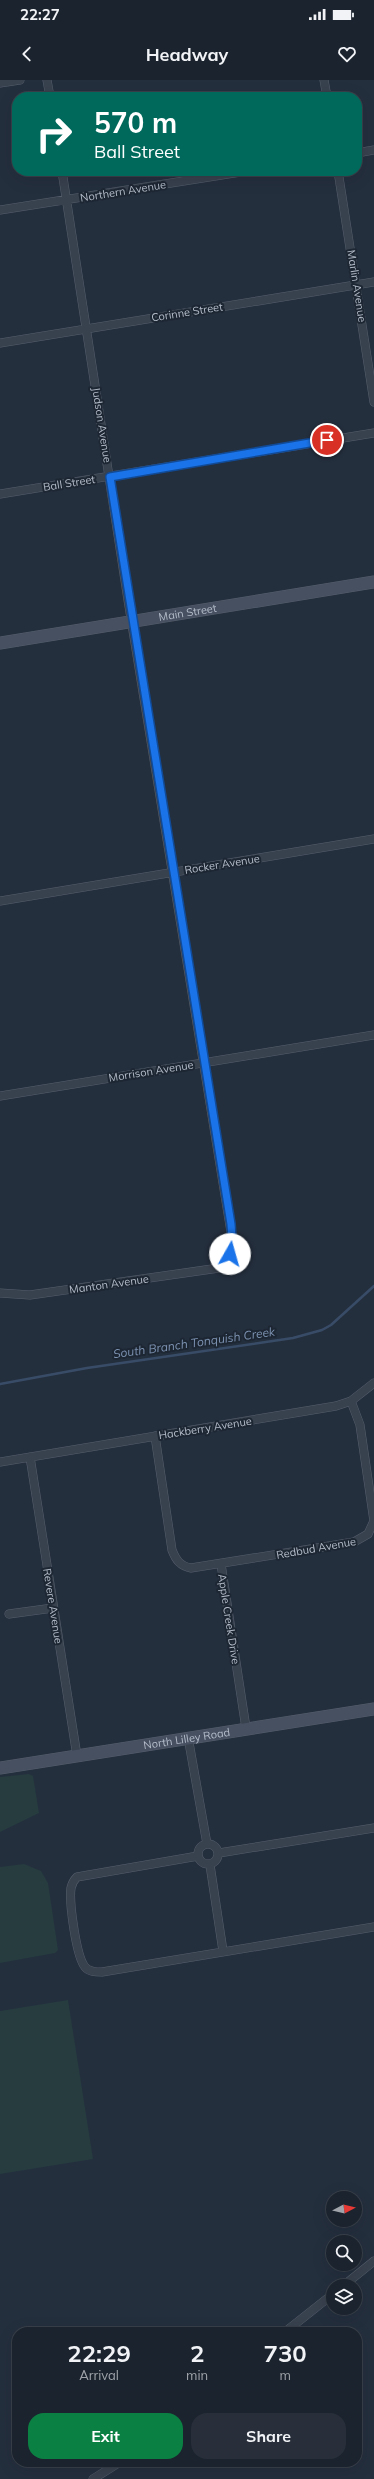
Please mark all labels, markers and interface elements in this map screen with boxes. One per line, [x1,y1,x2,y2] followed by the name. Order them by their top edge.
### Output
[20,5,60,24] text: 22:27
[16,43,38,65] icon: back
[146,43,228,66] text: Headway
[336,43,358,65] icon: heart
[94,105,177,140] text: 570 m
[28,108,80,160] icon: right
[94,140,180,163] text: Ball Street
[79,177,167,205] street label: Northern Avenue
[344,249,370,323] street label: Marlin Avenue
[150,299,224,325] street label: Corinne Street
[89,386,115,464] street label: Judson Avenue
[310,423,344,457] pin
[316,429,338,451] icon: arrive
[42,472,96,494] street label: Ball Street
[158,601,218,624] street label: Main Street
[183,851,261,877] street label: Rocker Avenue
[108,1057,194,1085] street label: Morrison Avenue
[209,1233,251,1275] position arrow
[68,1271,150,1297] street label: Manton Avenue
[112,1324,277,1361] water label: South Branch Tonquish Creek
[157,1414,253,1442] street label: Hackberry Avenue
[275,1534,357,1562] street label: Redbud Avenue
[40,1567,66,1645] street label: Revere Avenue
[215,1573,243,1665] street label: Apple Creek Drive
[142,1725,231,1752] street label: North Lilley Road
[326,2191,362,2227] north arrow
[326,2191,362,2315] map controls
[326,2235,362,2271] button: search
[326,2279,362,2315] button: layers
[67,2338,131,2368] text: 22:29
[190,2338,204,2368] text: 2
[264,2338,307,2368] text: 730
[79,2367,119,2383] text: Arrival
[186,2367,208,2383] text: min
[279,2367,291,2383] text: m
[28,2413,183,2459] button: Exit
[191,2413,346,2459] button: Share

